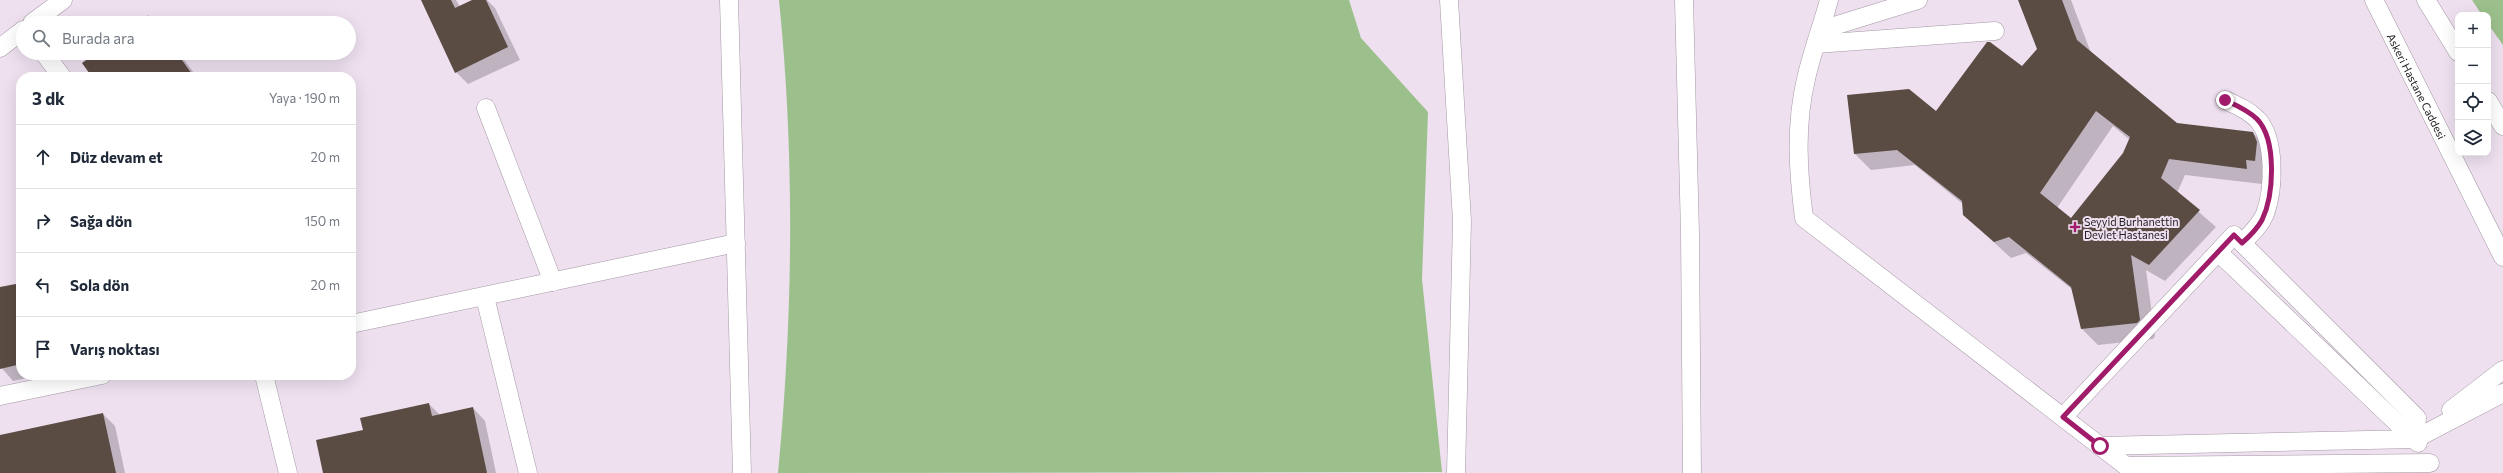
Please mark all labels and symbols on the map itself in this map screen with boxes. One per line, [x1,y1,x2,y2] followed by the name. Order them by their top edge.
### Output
[2385,31,2449,141] street label: Askeri Hastane Caddesi
[2216,91,2234,109] route end
[2084,215,2179,241] place label: Seyyid Burhanettin Devlet Hastanesi
[2069,221,2081,233] marker: Seyyid Burhanettin Devlet Hastanesi
[2091,437,2109,455] route start

